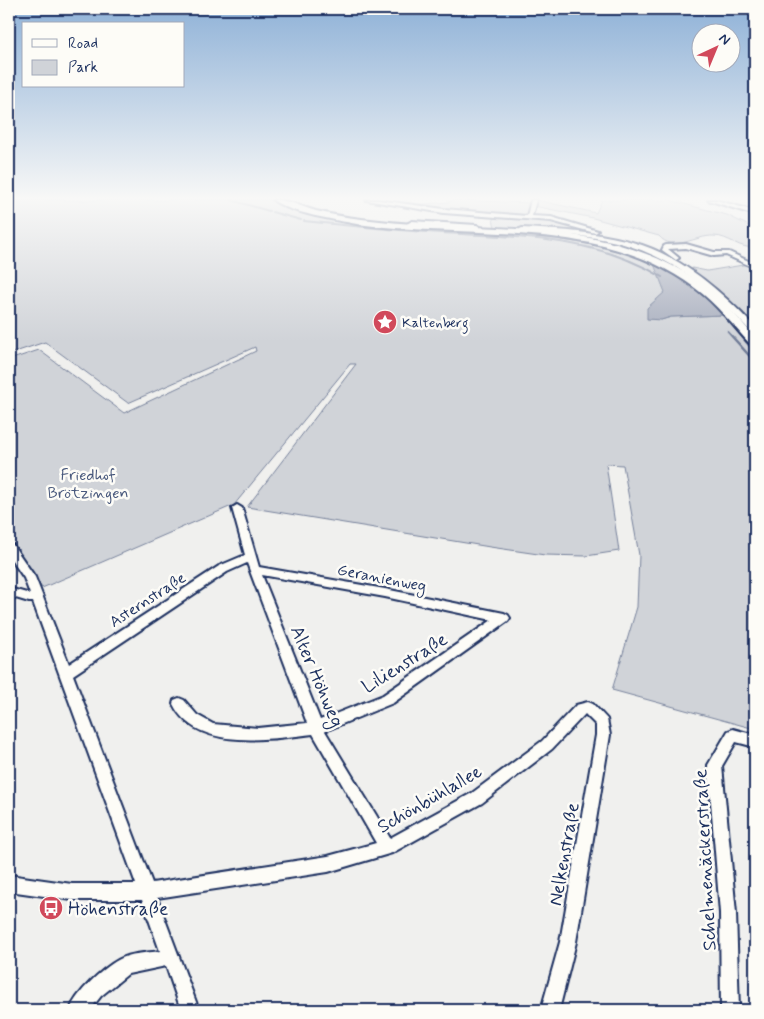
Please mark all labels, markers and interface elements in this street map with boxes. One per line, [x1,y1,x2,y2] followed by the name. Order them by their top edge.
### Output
[22,22,185,88] legend
[692,22,742,72] north arrow
[715,30,734,49] text: N
[68,34,98,54] text: Road
[68,58,98,78] text: Park
[372,309,398,335] place icon: Kaltenberg
[402,314,468,334] place label: Kaltenberg
[48,465,128,504] park label: Friedhof Brötzingen
[335,560,428,598] street label: Geranienweg
[105,568,190,633] street label: Asternstraße
[282,622,349,732] street label: Alter Höhweg
[357,627,452,699] street label: Lilienstraße
[373,759,487,839] street label: Schönbühlallee
[688,768,723,951] street label: Schelmenäckerstraße
[543,801,586,908] street label: Nelkenstraße
[38,895,64,921] bus stop icon: Höhenstraße
[68,897,168,922] place label: Höhenstraße

